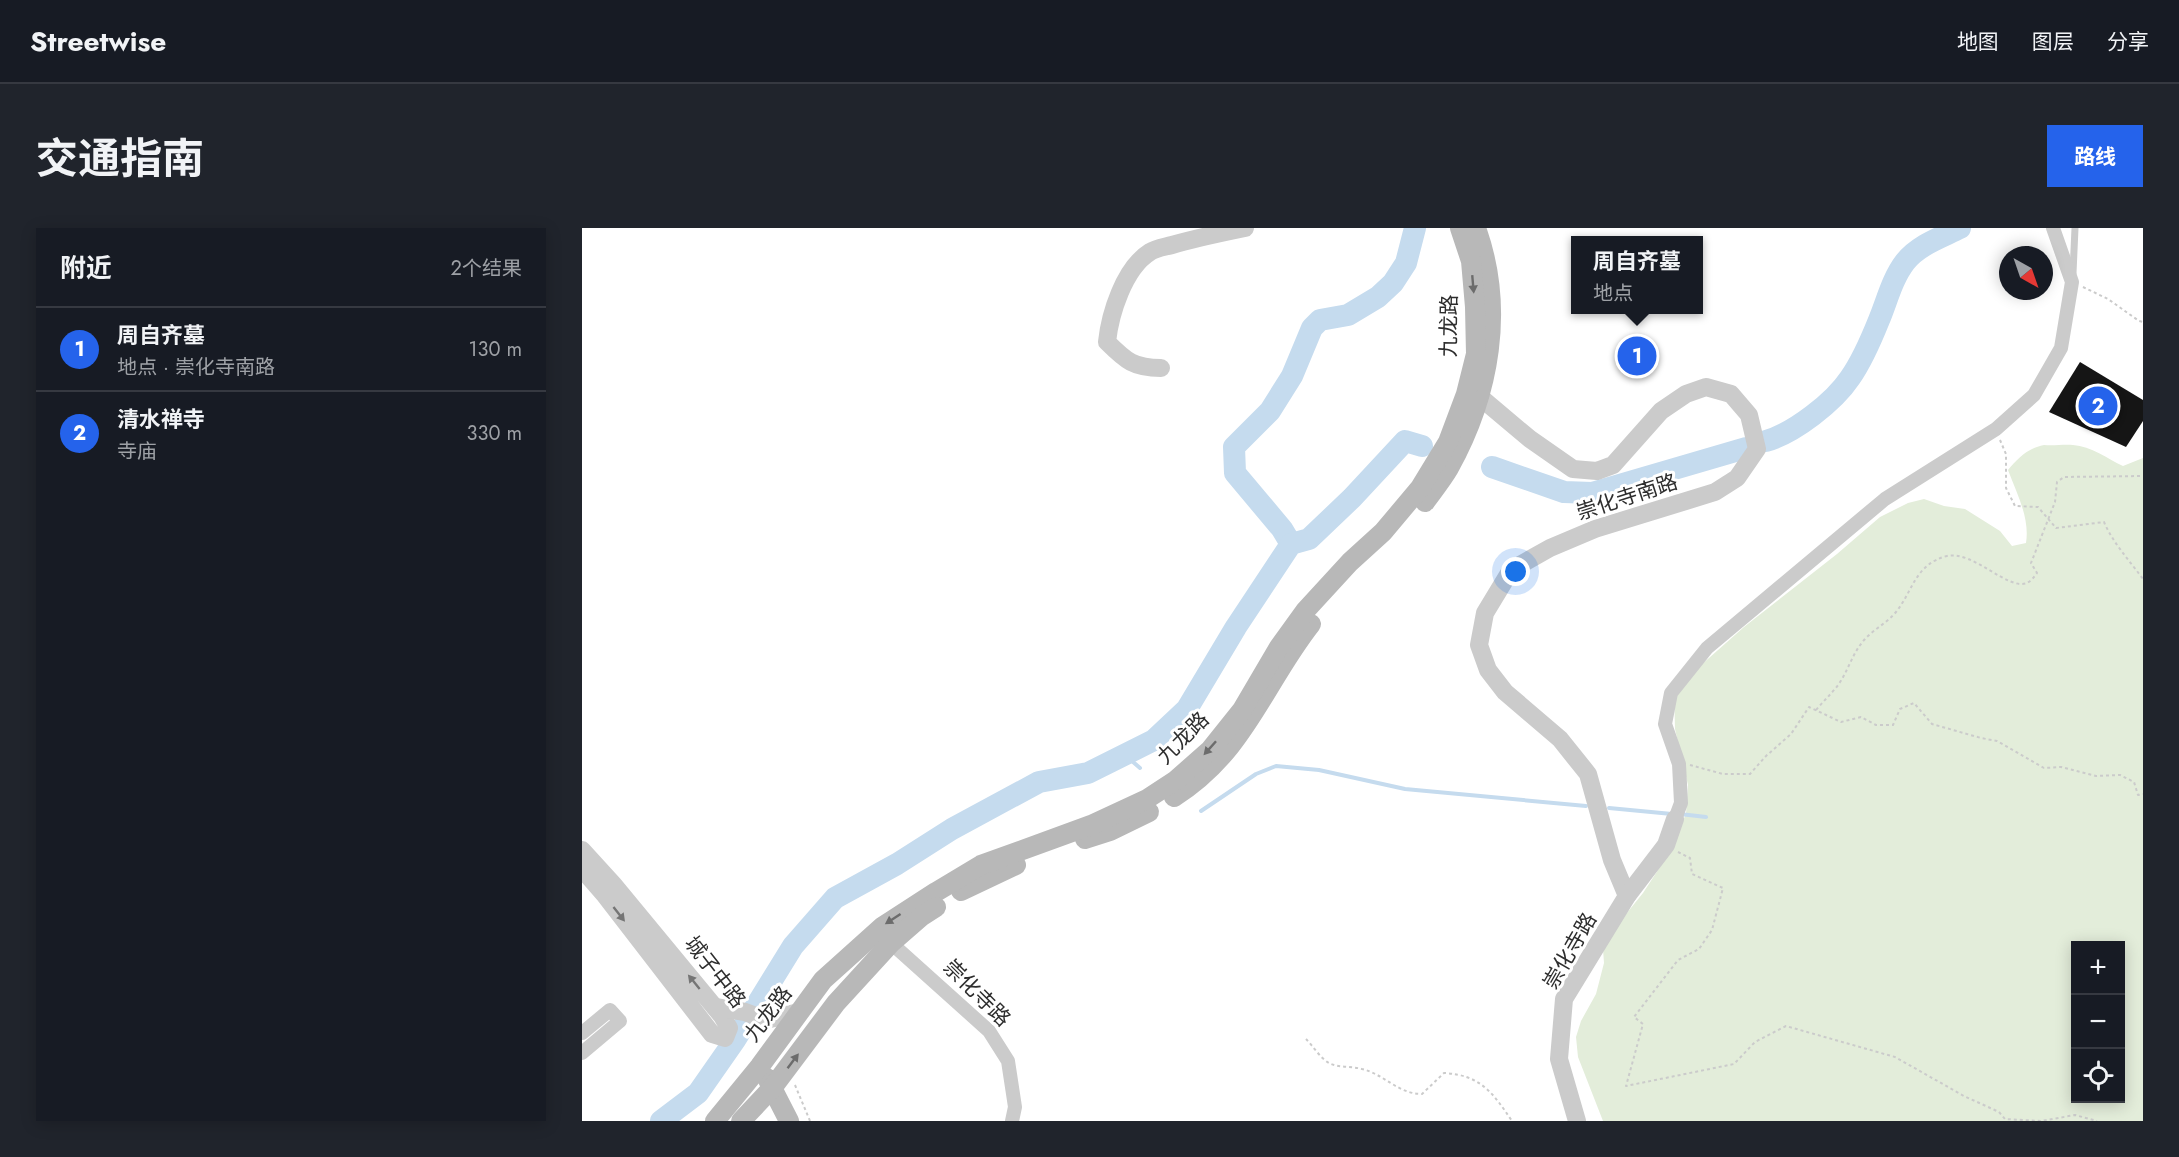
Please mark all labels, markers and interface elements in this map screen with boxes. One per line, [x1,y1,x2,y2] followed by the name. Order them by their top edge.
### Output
[30,21,166,62] text: Streetwise
[1957,27,1999,57] text: 地图
[2032,27,2074,57] text: 图层
[2107,27,2149,57] text: 分享
[2047,125,2143,187] button: 路线
[36,128,204,189] text: 交通指南
[1571,236,1703,314] popup
[1593,245,1681,277] text: 周自齐墓
[1999,246,2053,300] north arrow
[60,249,112,287] text: 附近
[451,254,522,283] text: 2个结果
[1468,275,1478,294] one-way arrow
[1593,279,1633,308] text: 地点
[1433,294,1465,358] street label: 九龙路
[117,319,205,351] text: 周自齐墓
[1618,334,1656,378] pin: 1
[74,335,85,364] text: 1
[468,335,522,364] text: 130 m
[117,353,275,382] text: 地点 · 崇化寺南路
[2078,384,2118,429] pin: 2
[117,403,205,435] text: 清水禅寺
[73,419,86,448] text: 2
[467,419,522,448] text: 330 m
[117,437,157,466] text: 寺庙
[1572,467,1682,527] street label: 崇化寺南路
[1501,557,1530,586] your location
[1150,705,1216,771] street label: 九龙路
[1203,741,1217,756] one-way arrow
[613,906,625,921] one-way arrow
[1536,907,1604,995] street label: 崇化寺路
[885,914,902,925] one-way arrow
[677,930,753,1014] street label: 城子中路
[2071,941,2125,1103] map controls
[2071,941,2125,995] button: +
[937,953,1017,1033] street label: 崇化寺路
[688,975,701,990] one-way arrow
[737,980,799,1048] street label: 九龙路
[2071,995,2125,1049] button: −
[2071,1049,2125,1103] button: locate
[786,1054,798,1069] one-way arrow

